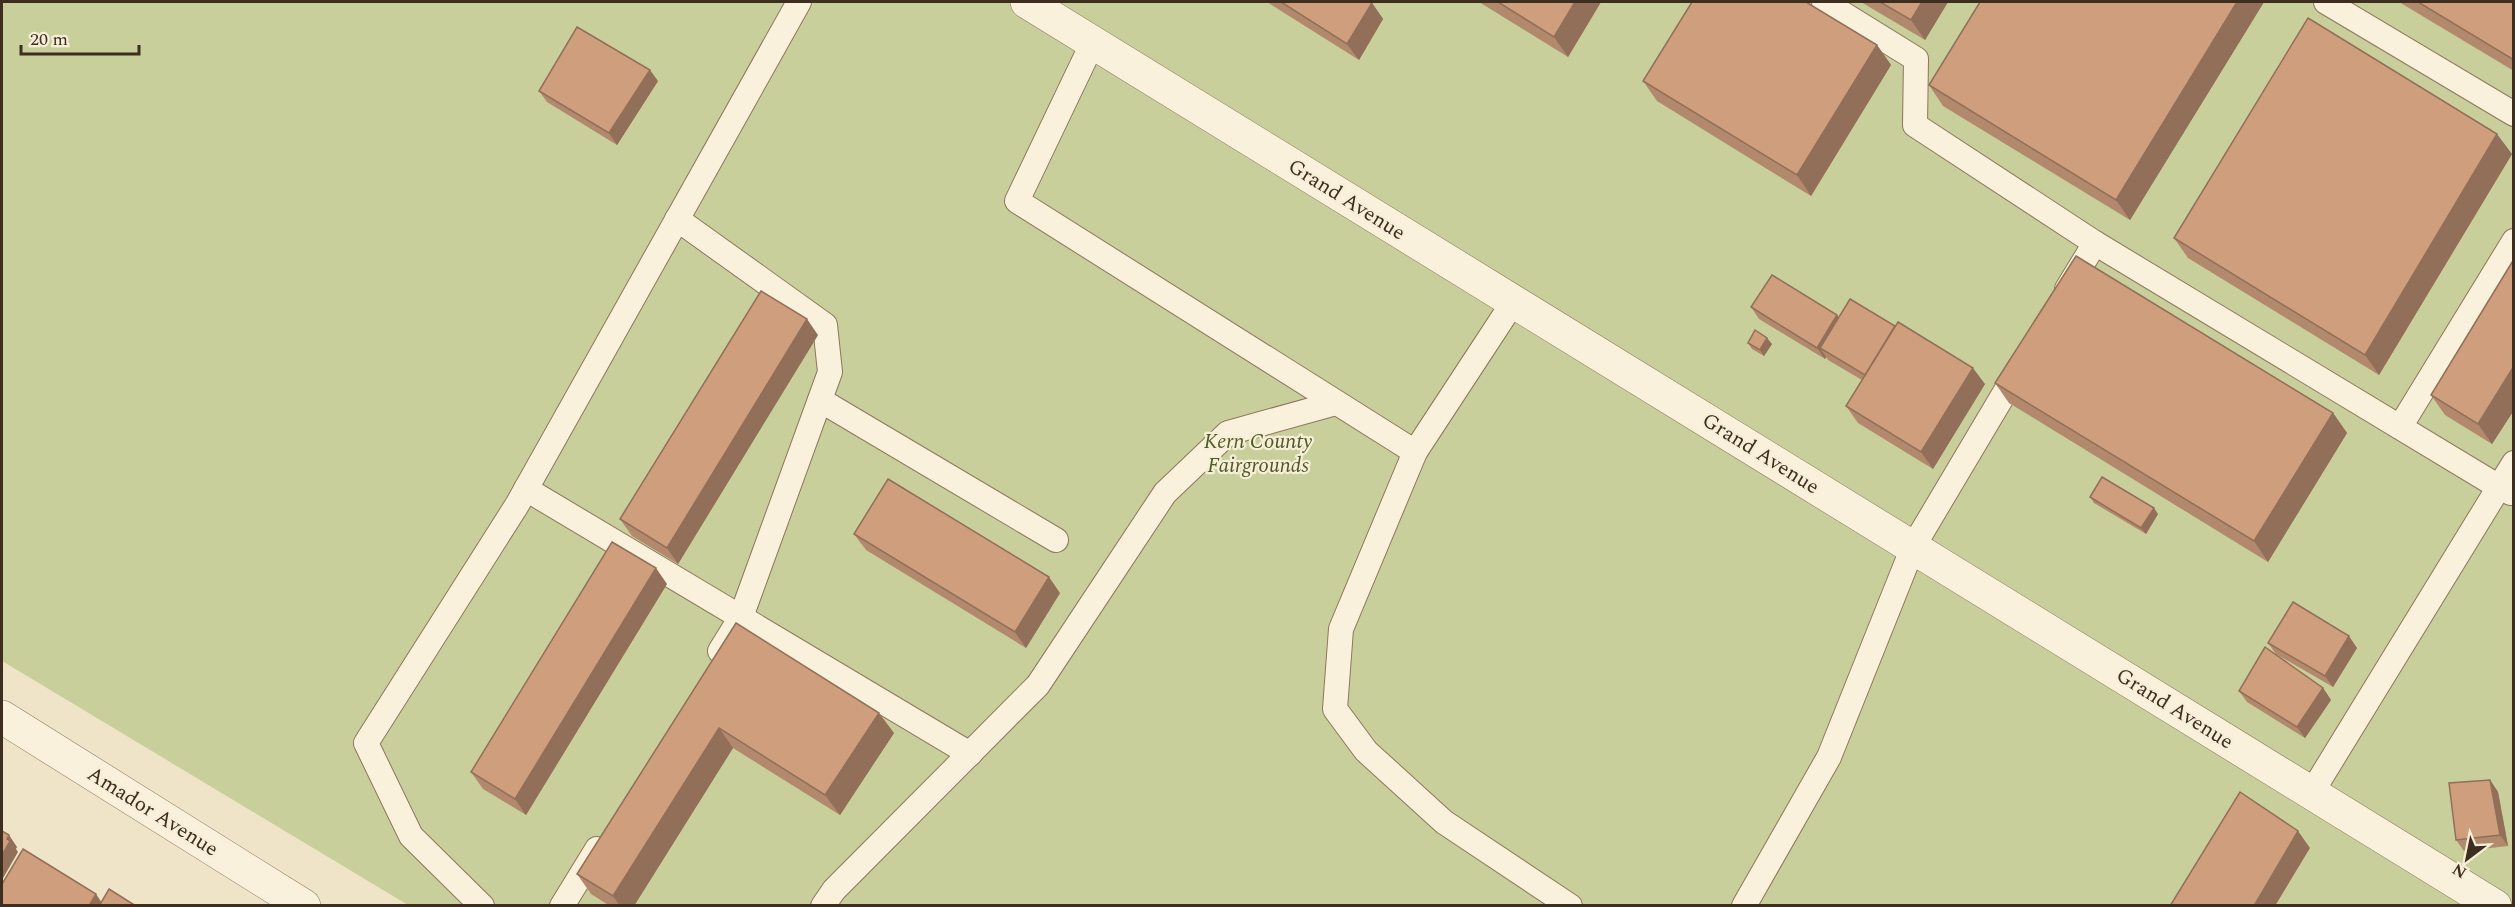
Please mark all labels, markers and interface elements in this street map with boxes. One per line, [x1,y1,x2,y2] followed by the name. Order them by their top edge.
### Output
[21,18,140,56] scale bar
[30,26,68,53] text: 20 m
[1281,151,1412,249] street label: Grand Avenue
[1695,405,1826,503] street label: Grand Avenue
[1204,426,1313,482] park label: Kern County Fairgrounds
[2109,660,2240,758] street label: Grand Avenue
[80,759,225,865] street label: Amador Avenue
[2437,829,2497,889] north arrow
[2448,857,2471,885] text: N

